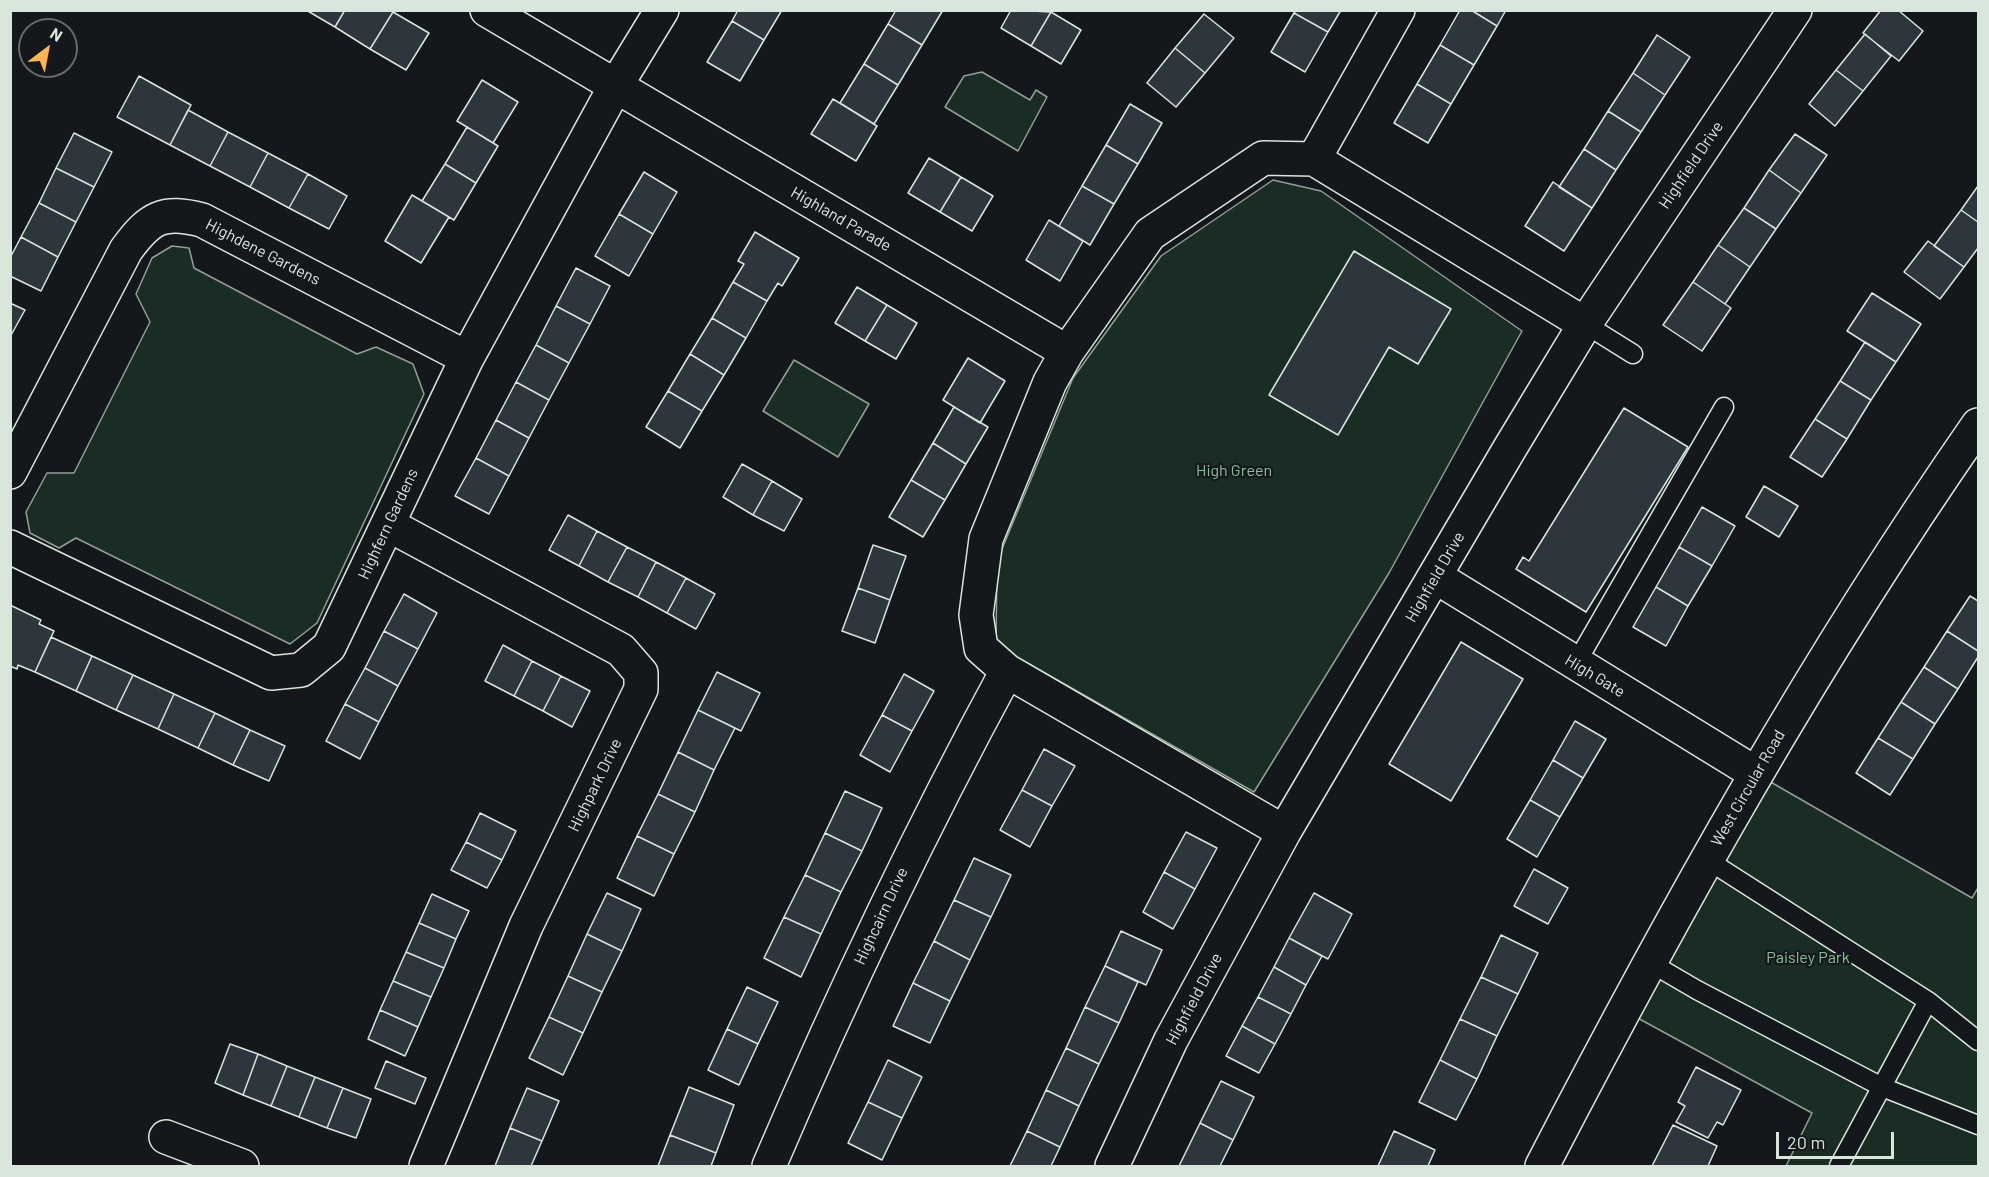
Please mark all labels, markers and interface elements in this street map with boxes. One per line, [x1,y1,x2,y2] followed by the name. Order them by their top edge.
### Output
[18,18,78,78] north arrow
[47,23,66,45] text: N
[1655,118,1727,212] street label: Highfield Drive
[787,182,895,256] street label: Highland Parade
[202,215,324,289] street label: Highdene Gardens
[1196,461,1272,481] park label: High Green
[354,466,422,582] street label: Highfern Gardens
[1401,528,1469,626] street label: Highfield Drive
[1561,651,1629,701] street label: High Gate
[1707,726,1789,850] street label: West Circular Road
[564,735,626,835] street label: Highpark Drive
[850,864,912,968] street label: Highcairn Drive
[1766,948,1850,968] park label: Paisley Park
[1162,950,1226,1048] street label: Highfield Drive
[1779,1120,1898,1158] scale bar
[1787,1131,1825,1153] text: 20 m

